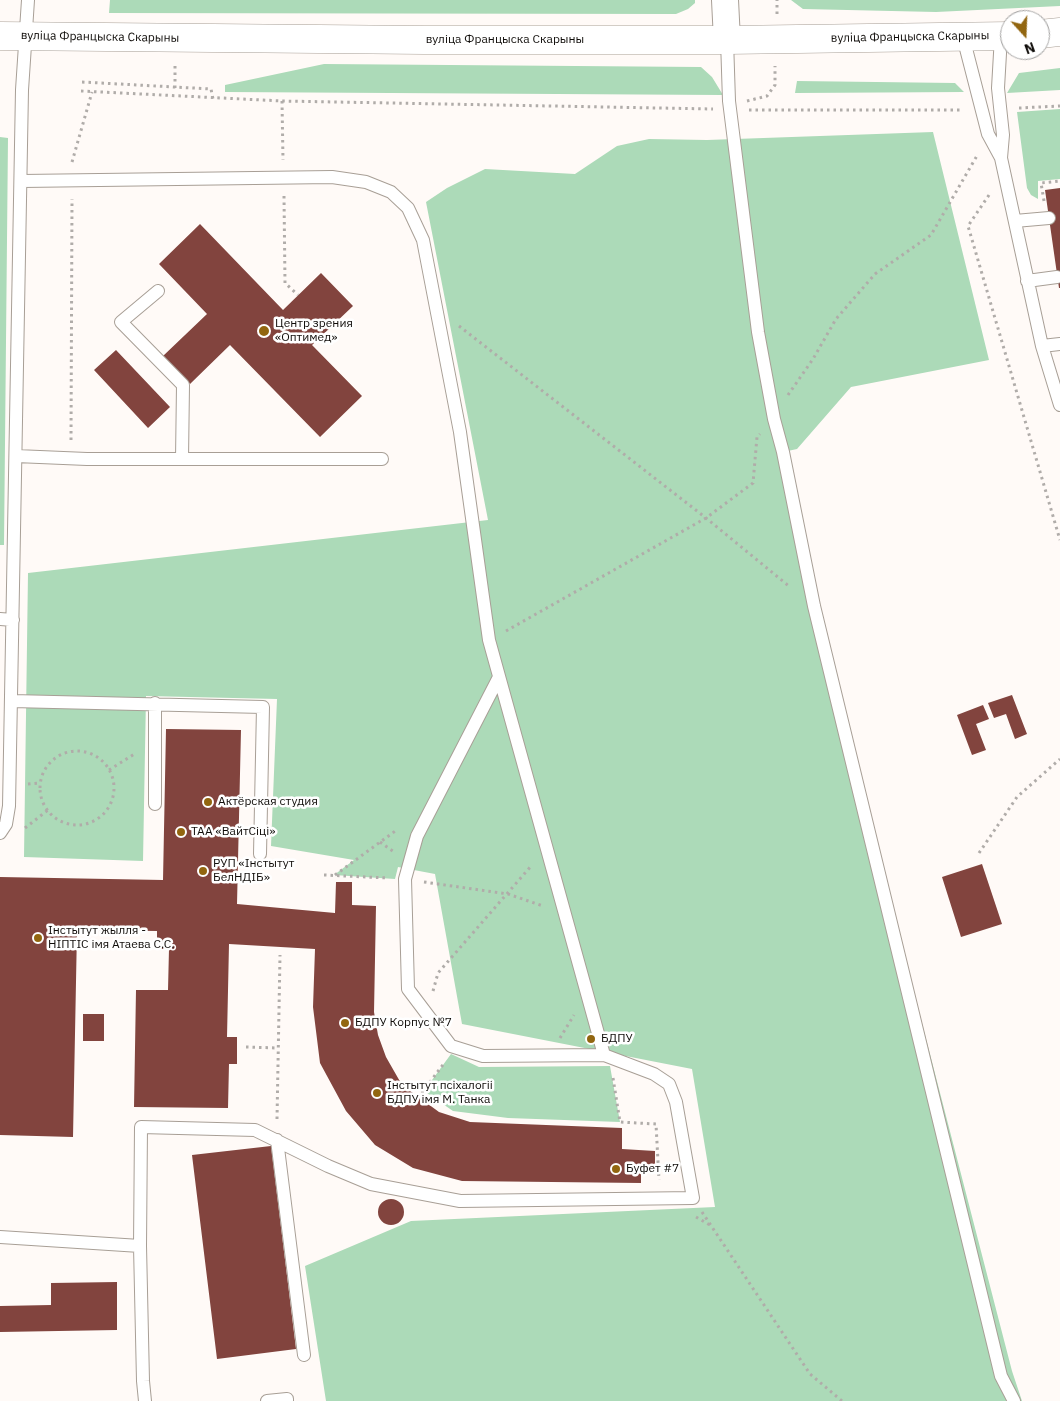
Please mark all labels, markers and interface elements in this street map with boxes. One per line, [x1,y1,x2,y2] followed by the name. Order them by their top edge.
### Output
[1000,10,1050,60] north arrow
[21,28,179,46] street label: вуліца Францыска Скарыны
[831,28,989,46] street label: вуліца Францыска Скарыны
[426,33,584,47] street label: вуліца Францыска Скарыны
[1022,38,1038,58] text: N
[275,317,353,345] place label: Центр зрения «Оптимед»
[257,324,271,338] marker: Центр зрения «Оптимед»
[218,795,318,809] place label: Актёрская студия
[202,796,214,808] marker: Актёрская студия
[191,825,275,839] place label: ТАА «ВайтСіці»
[175,826,187,838] marker: ТАА «ВайтСіці»
[213,857,295,885] place label: РУП «Інстытут БелНДІБ»
[197,865,209,877] marker: РУП «Інстытут БелНДІБ»
[48,924,174,952] place label: Інстытут жылля - НІПТІС імя Атаева С.С.
[32,932,44,944] marker: Інстытут жылля - НІПТІС імя Атаева С.С.
[355,1016,452,1030] place label: БДПУ Корпус №7
[339,1017,351,1029] marker: БДПУ Корпус №7
[601,1032,633,1046] place label: БДПУ
[585,1033,597,1045] marker: БДПУ
[387,1079,493,1107] place label: Інстытут псіхалогіі БДПУ імя М. Танка
[371,1087,383,1099] marker: Інстытут псіхалогіі БДПУ імя М. Танка
[626,1162,679,1176] place label: Буфет #7
[610,1163,622,1175] marker: Буфет #7

